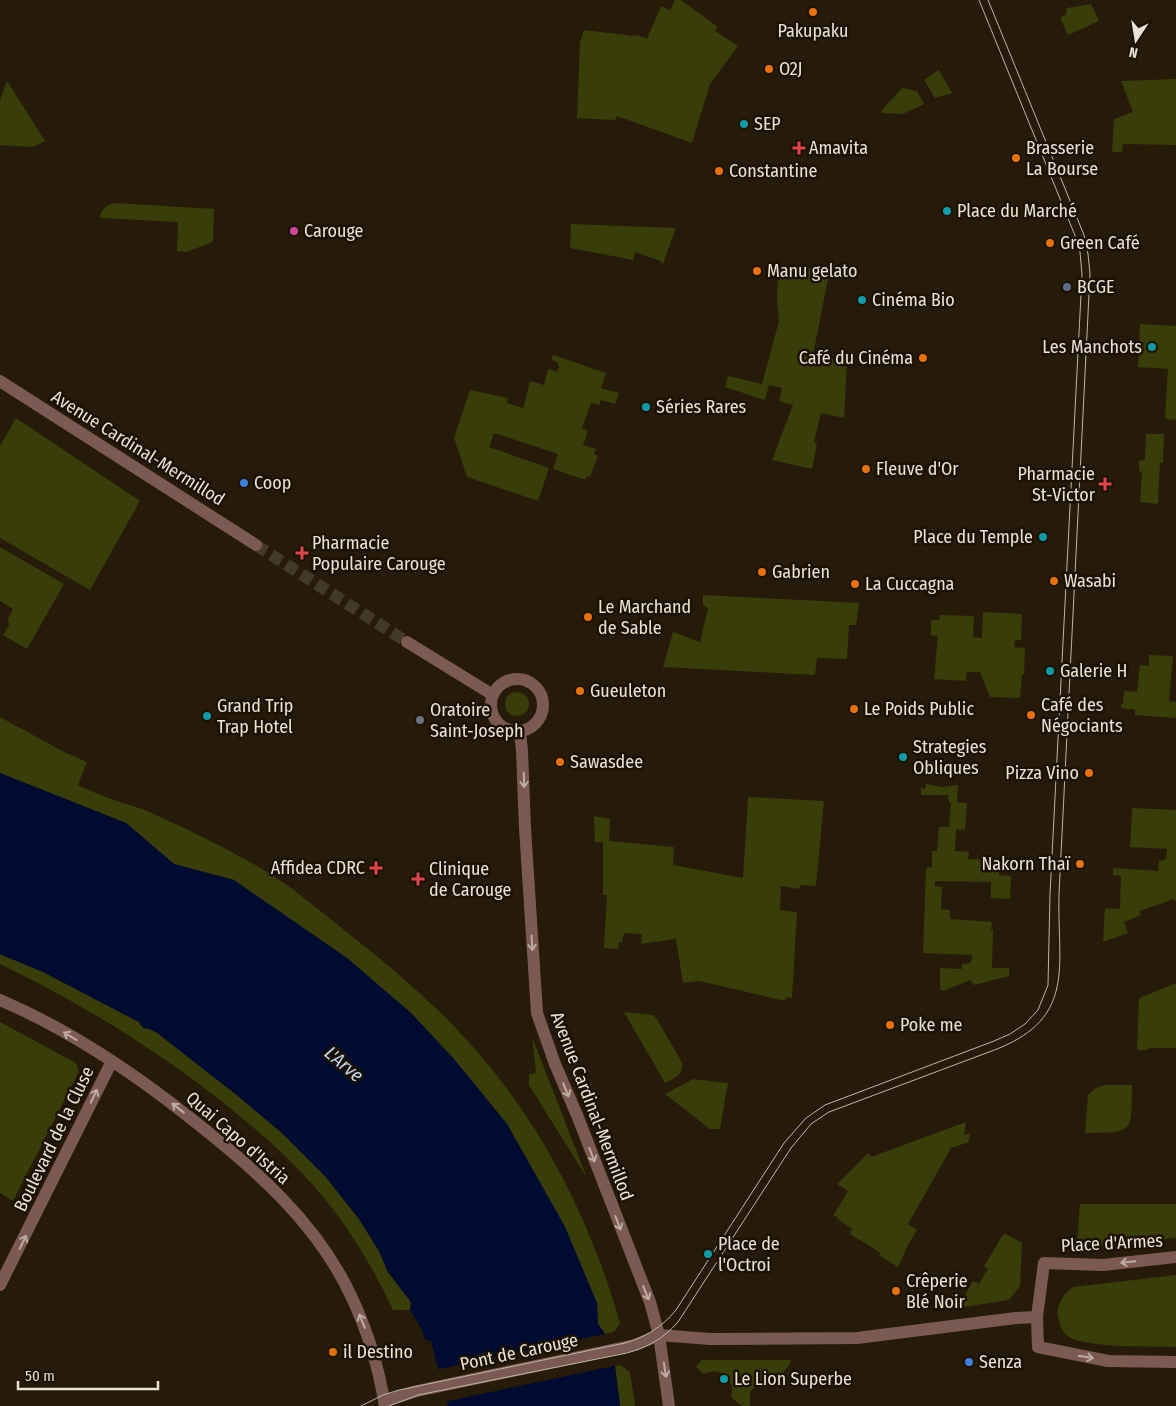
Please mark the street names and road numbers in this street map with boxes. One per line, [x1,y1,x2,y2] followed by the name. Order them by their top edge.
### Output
[47,386,229,510] street label: Avenue Cardinal-Mermillod
[546,1009,638,1203] street label: Avenue Cardinal-Mermillod
[9,1063,99,1215] street label: Boulevard de la Cluse
[182,1087,295,1189] street label: Quai Capo d'Istria
[1060,1229,1164,1257] street label: Place d'Armes
[458,1329,580,1375] street label: Pont de Carouge

